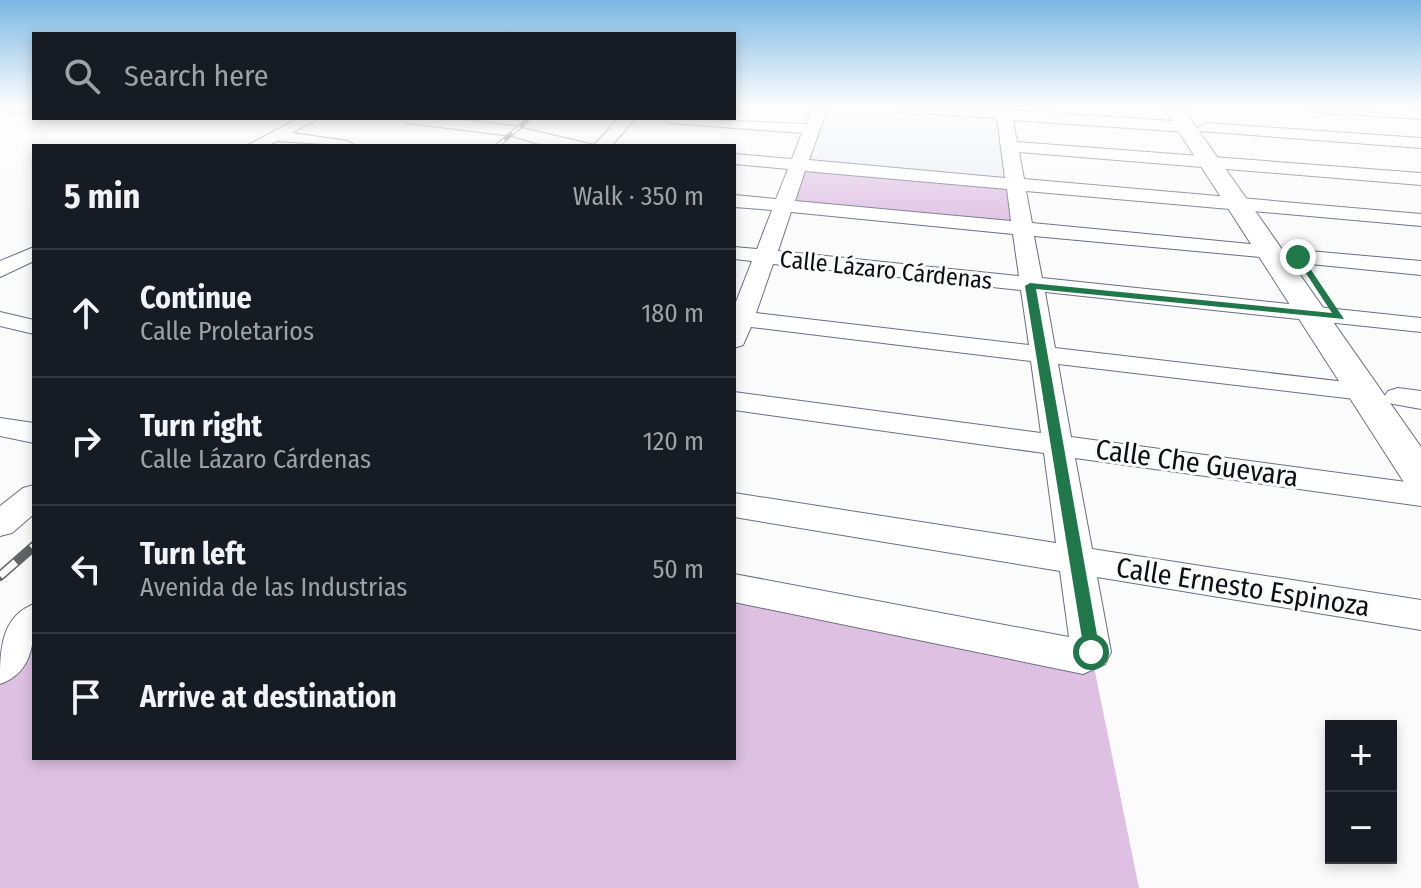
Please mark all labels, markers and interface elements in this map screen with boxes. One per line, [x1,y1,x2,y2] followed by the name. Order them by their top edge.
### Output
[32,32,736,120] search box
[60,54,104,98] icon: search
[124,58,269,94] text: Search here
[64,176,140,217] text: 5 min
[573,181,704,212] text: Walk · 350 m
[1280,239,1316,275] route end
[778,245,994,295] street label: Calle Lázaro Cárdenas
[140,280,252,316] text: Continue
[64,291,108,335] icon: ahead
[641,298,704,329] text: 180 m
[140,316,314,347] text: Calle Proletarios
[140,408,262,444] text: Turn right
[64,419,108,463] icon: right
[643,426,704,457] text: 120 m
[1094,432,1300,494] street label: Calle Che Guevara
[140,444,371,475] text: Calle Lázaro Cárdenas
[140,536,246,572] text: Turn left
[64,547,108,591] icon: left
[1114,551,1372,623] street label: Calle Ernesto Espinoza
[652,554,704,585] text: 50 m
[140,572,407,603] text: Avenida de las Industrias
[1073,634,1109,670] route start
[64,675,108,719] icon: arrive
[140,679,397,715] text: Arrive at destination
[1325,720,1397,864] map controls
[1325,720,1397,792] button: +
[1325,792,1397,864] button: −

